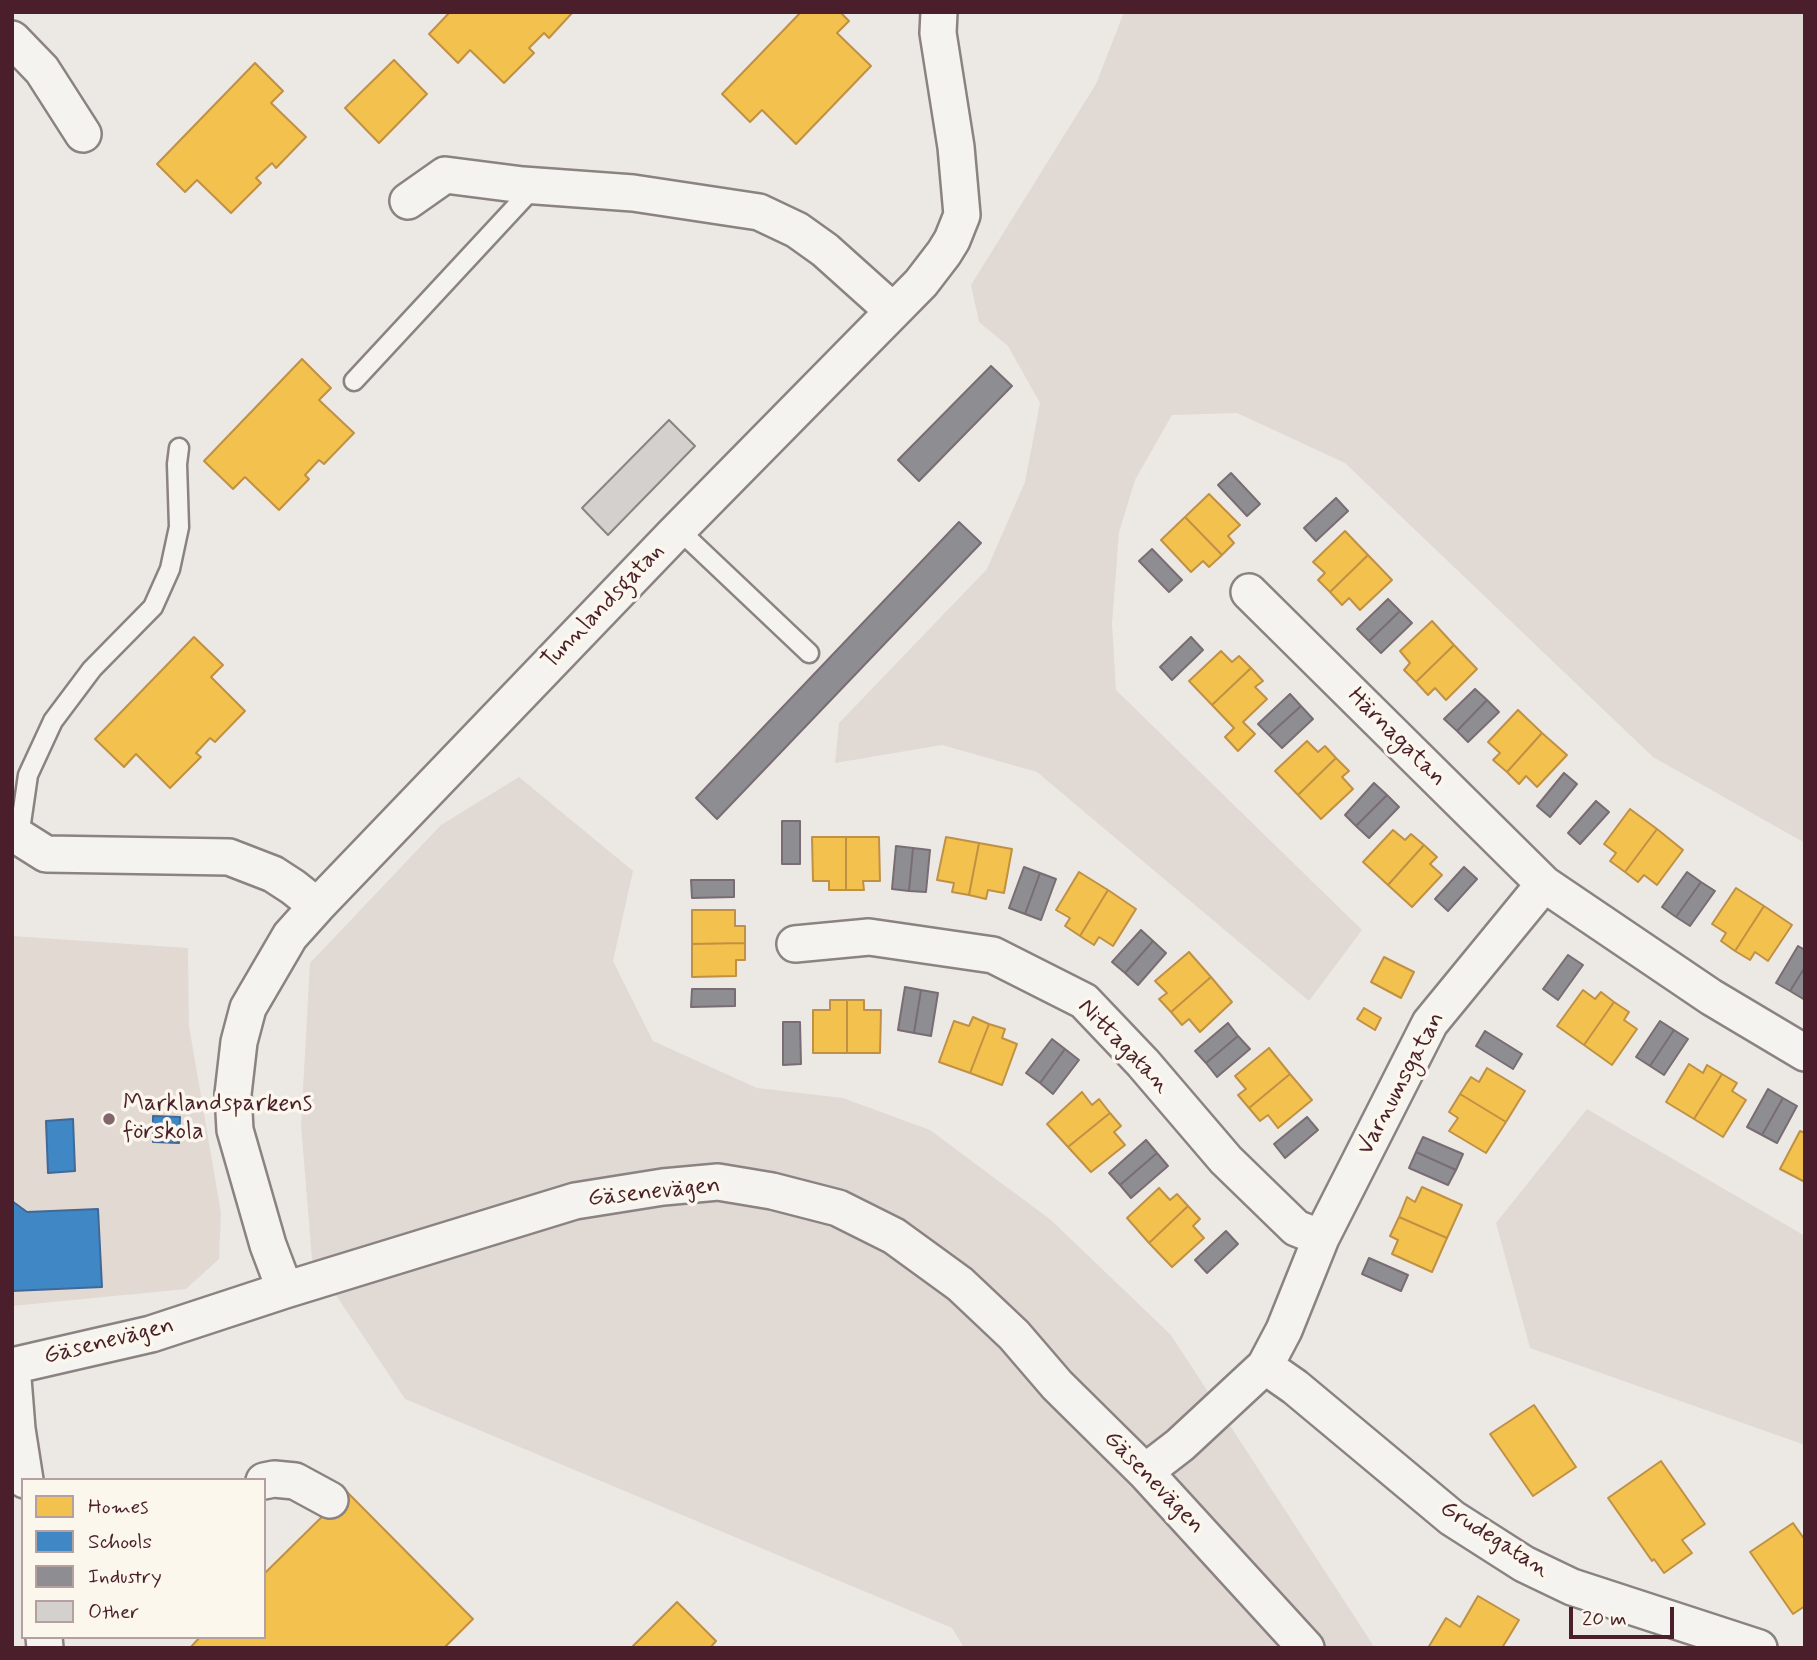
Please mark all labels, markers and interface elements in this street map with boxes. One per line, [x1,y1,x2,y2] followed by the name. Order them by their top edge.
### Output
[536,538,672,676] street label: Tunnlandsgatan
[1341,683,1451,793] street label: Härnagatan
[1071,994,1175,1100] street label: Nittagatan
[1352,1007,1452,1161] street label: Varnumsgatan
[123,1091,312,1147] place label: Marklandsparkens förskola
[101,1111,117,1127] marker: Marklandsparkens förskola
[586,1172,722,1214] street label: Gäsenevägen
[41,1312,177,1372] street label: Gäsenevägen
[1096,1425,1210,1541] street label: Gäsenevägen
[21,1478,266,1639] legend
[88,1493,148,1521] text: Homes
[1434,1495,1554,1585] street label: Grudegatan
[88,1528,152,1556] text: Schools
[88,1563,162,1591] text: Industry
[1572,1594,1677,1638] scale bar
[88,1598,139,1626] text: Other
[1582,1605,1627,1633] text: 20 m

